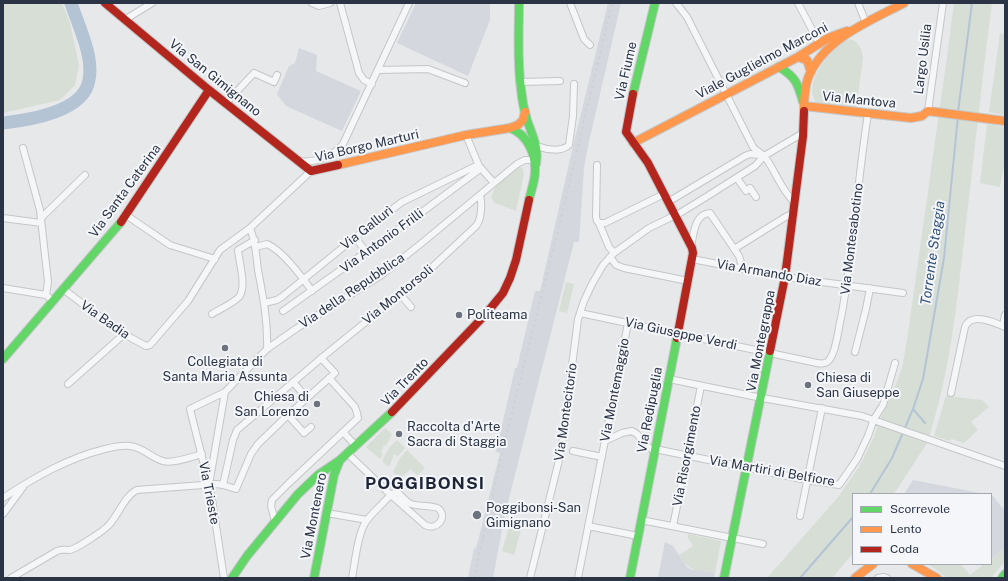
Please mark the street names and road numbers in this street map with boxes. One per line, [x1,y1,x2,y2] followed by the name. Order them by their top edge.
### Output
[693,20,831,102] street label: Viale Guglielmo Marconi
[911,23,935,95] street label: Largo Usilia
[166,36,264,120] street label: Via San Gimignano
[612,40,640,102] street label: Via Fiume
[821,88,897,112] street label: Via Mantova
[314,126,420,166] street label: Via Borgo Marturi
[86,141,164,241] street label: Via Santa Caterina
[837,182,867,296] street label: Via Montesabotino
[338,203,396,253] street label: Via Gallurì
[337,206,427,276] street label: Via Antonio Frilli
[296,250,408,332] street label: Via della Repubblica
[715,256,823,290] street label: Via Armando Diaz
[359,262,437,328] street label: Via Montorsoli
[743,289,779,393] street label: Via Montegrappa
[77,297,133,343] street label: Via Badia
[624,315,738,353] street label: Via Giuseppe Verdi
[597,337,633,443] street label: Via Montemaggio
[378,355,432,409] street label: Via Trento
[551,362,581,462] street label: Via Montecitorio
[634,366,666,454] street label: Via Redipuglia
[670,404,704,508] street label: Via Risorgimento
[708,452,836,490] street label: Via Martiri di Belfiore
[195,460,223,526] street label: Via Trieste
[298,471,330,561] street label: Via Montenero

